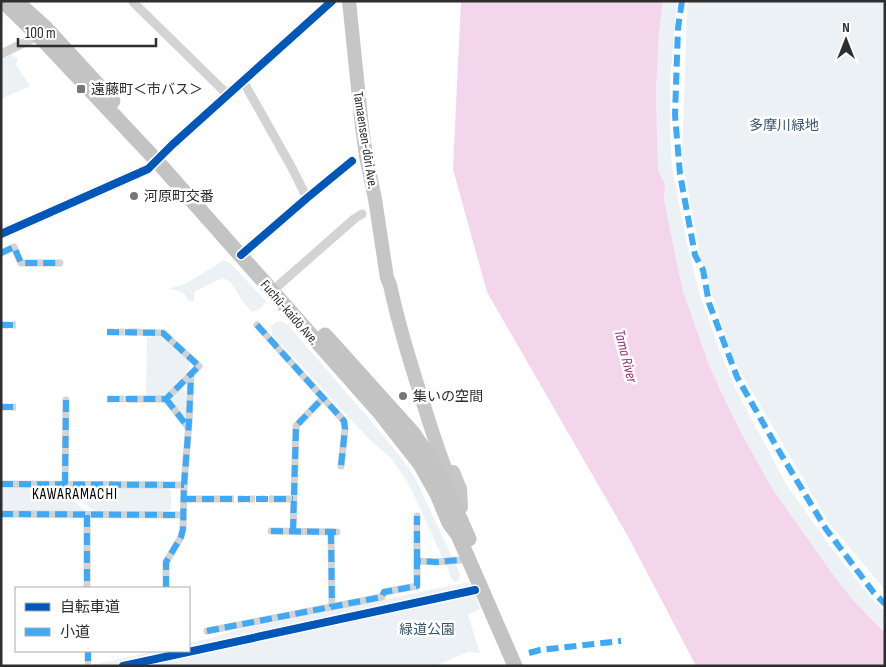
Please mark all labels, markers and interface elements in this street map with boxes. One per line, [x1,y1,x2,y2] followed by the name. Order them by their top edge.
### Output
[18,15,155,47] scale bar
[821,15,871,65] north arrow
[842,19,850,36] text: N
[25,24,56,43] text: 100 m
[91,81,203,98] place label: 遠藤町＜市バス＞
[75,83,87,95] marker: 遠藤町＜市バス＞
[349,90,382,190] street label: Tamaensen-dōri Ave.
[749,117,819,134] park label: 多摩川緑地
[144,188,214,205] place label: 河原町交番
[128,190,140,202] marker: 河原町交番
[257,276,322,348] street label: Fuchū-kaidō Ave.
[610,328,641,385] water label: Tama River
[413,388,483,405] place label: 集いの空間
[397,390,409,402] marker: 集いの空間
[32,485,118,504] district label: KAWARAMACHI
[15,587,190,652] legend
[60,598,120,617] text: 自転車道
[399,621,455,638] park label: 緑道公園
[60,623,90,642] text: 小道

